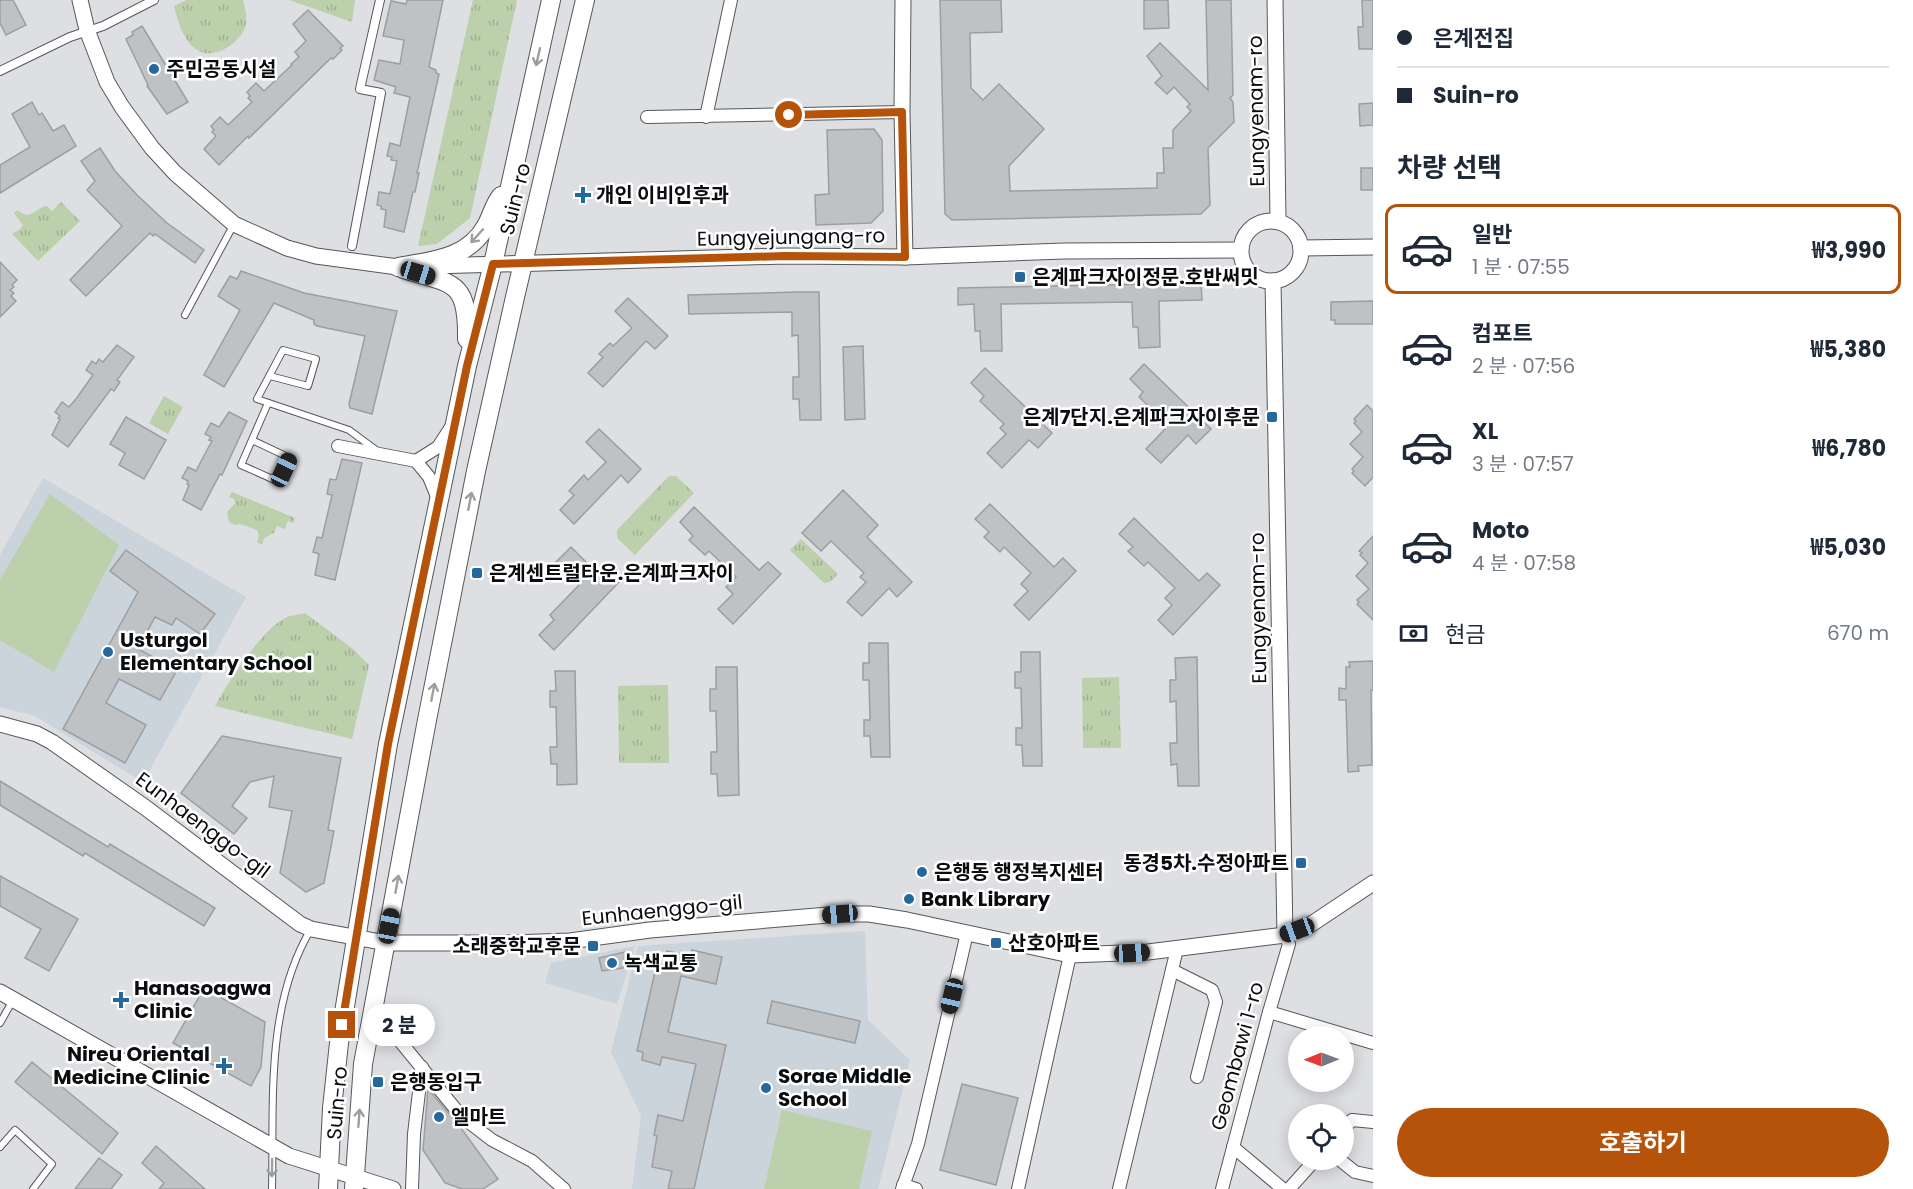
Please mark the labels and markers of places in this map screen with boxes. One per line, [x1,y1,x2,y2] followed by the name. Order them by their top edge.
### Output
[166,55,276,83] place label: 주민공동시설
[147,62,161,76] marker: 주민공동시설
[596,181,729,209] place label: 개인 이비인후과
[574,186,592,204] marker: 개인 이비인후과
[1032,263,1258,291] place label: 은계파크자이정문.호반써밋
[1013,270,1027,284] marker: 은계파크자이정문.호반써밋
[1023,403,1260,431] place label: 은계7단지.은계파크자이후문
[1265,410,1279,424] marker: 은계7단지.은계파크자이후문
[489,559,734,587] place label: 은계센트럴타운.은계파크자이
[470,566,484,580] marker: 은계센트럴타운.은계파크자이
[120,626,312,677] place label: Usturgol Elementary School
[101,645,115,659] marker: Usturgol Elementary School
[1123,849,1289,877] place label: 동경5차.수정아파트
[1294,856,1308,870] marker: 동경5차.수정아파트
[934,858,1104,886] place label: 은행동 행정복지센터
[915,865,929,879] marker: 은행동 행정복지센터
[921,885,1051,913] place label: Bank Library
[902,892,916,906] marker: Bank Library
[1008,929,1100,957] place label: 산호아파트
[452,932,581,960] place label: 소래중학교후문
[989,936,1003,950] marker: 산호아파트
[586,939,600,953] marker: 소래중학교후문
[624,949,698,977] place label: 녹색교통
[605,956,619,970] marker: 녹색교통
[134,974,271,1025] place label: Hanasoagwa Clinic
[112,991,130,1009] marker: Hanasoagwa Clinic
[53,1040,210,1091] place label: Nireu Oriental Medicine Clinic
[215,1057,233,1075] marker: Nireu Oriental Medicine Clinic
[778,1062,911,1113] place label: Sorae Middle School
[390,1068,482,1096] place label: 은행동입구
[371,1075,385,1089] marker: 은행동입구
[759,1081,773,1095] marker: Sorae Middle School
[451,1103,506,1131] place label: 엘마트
[432,1110,446,1124] marker: 엘마트

